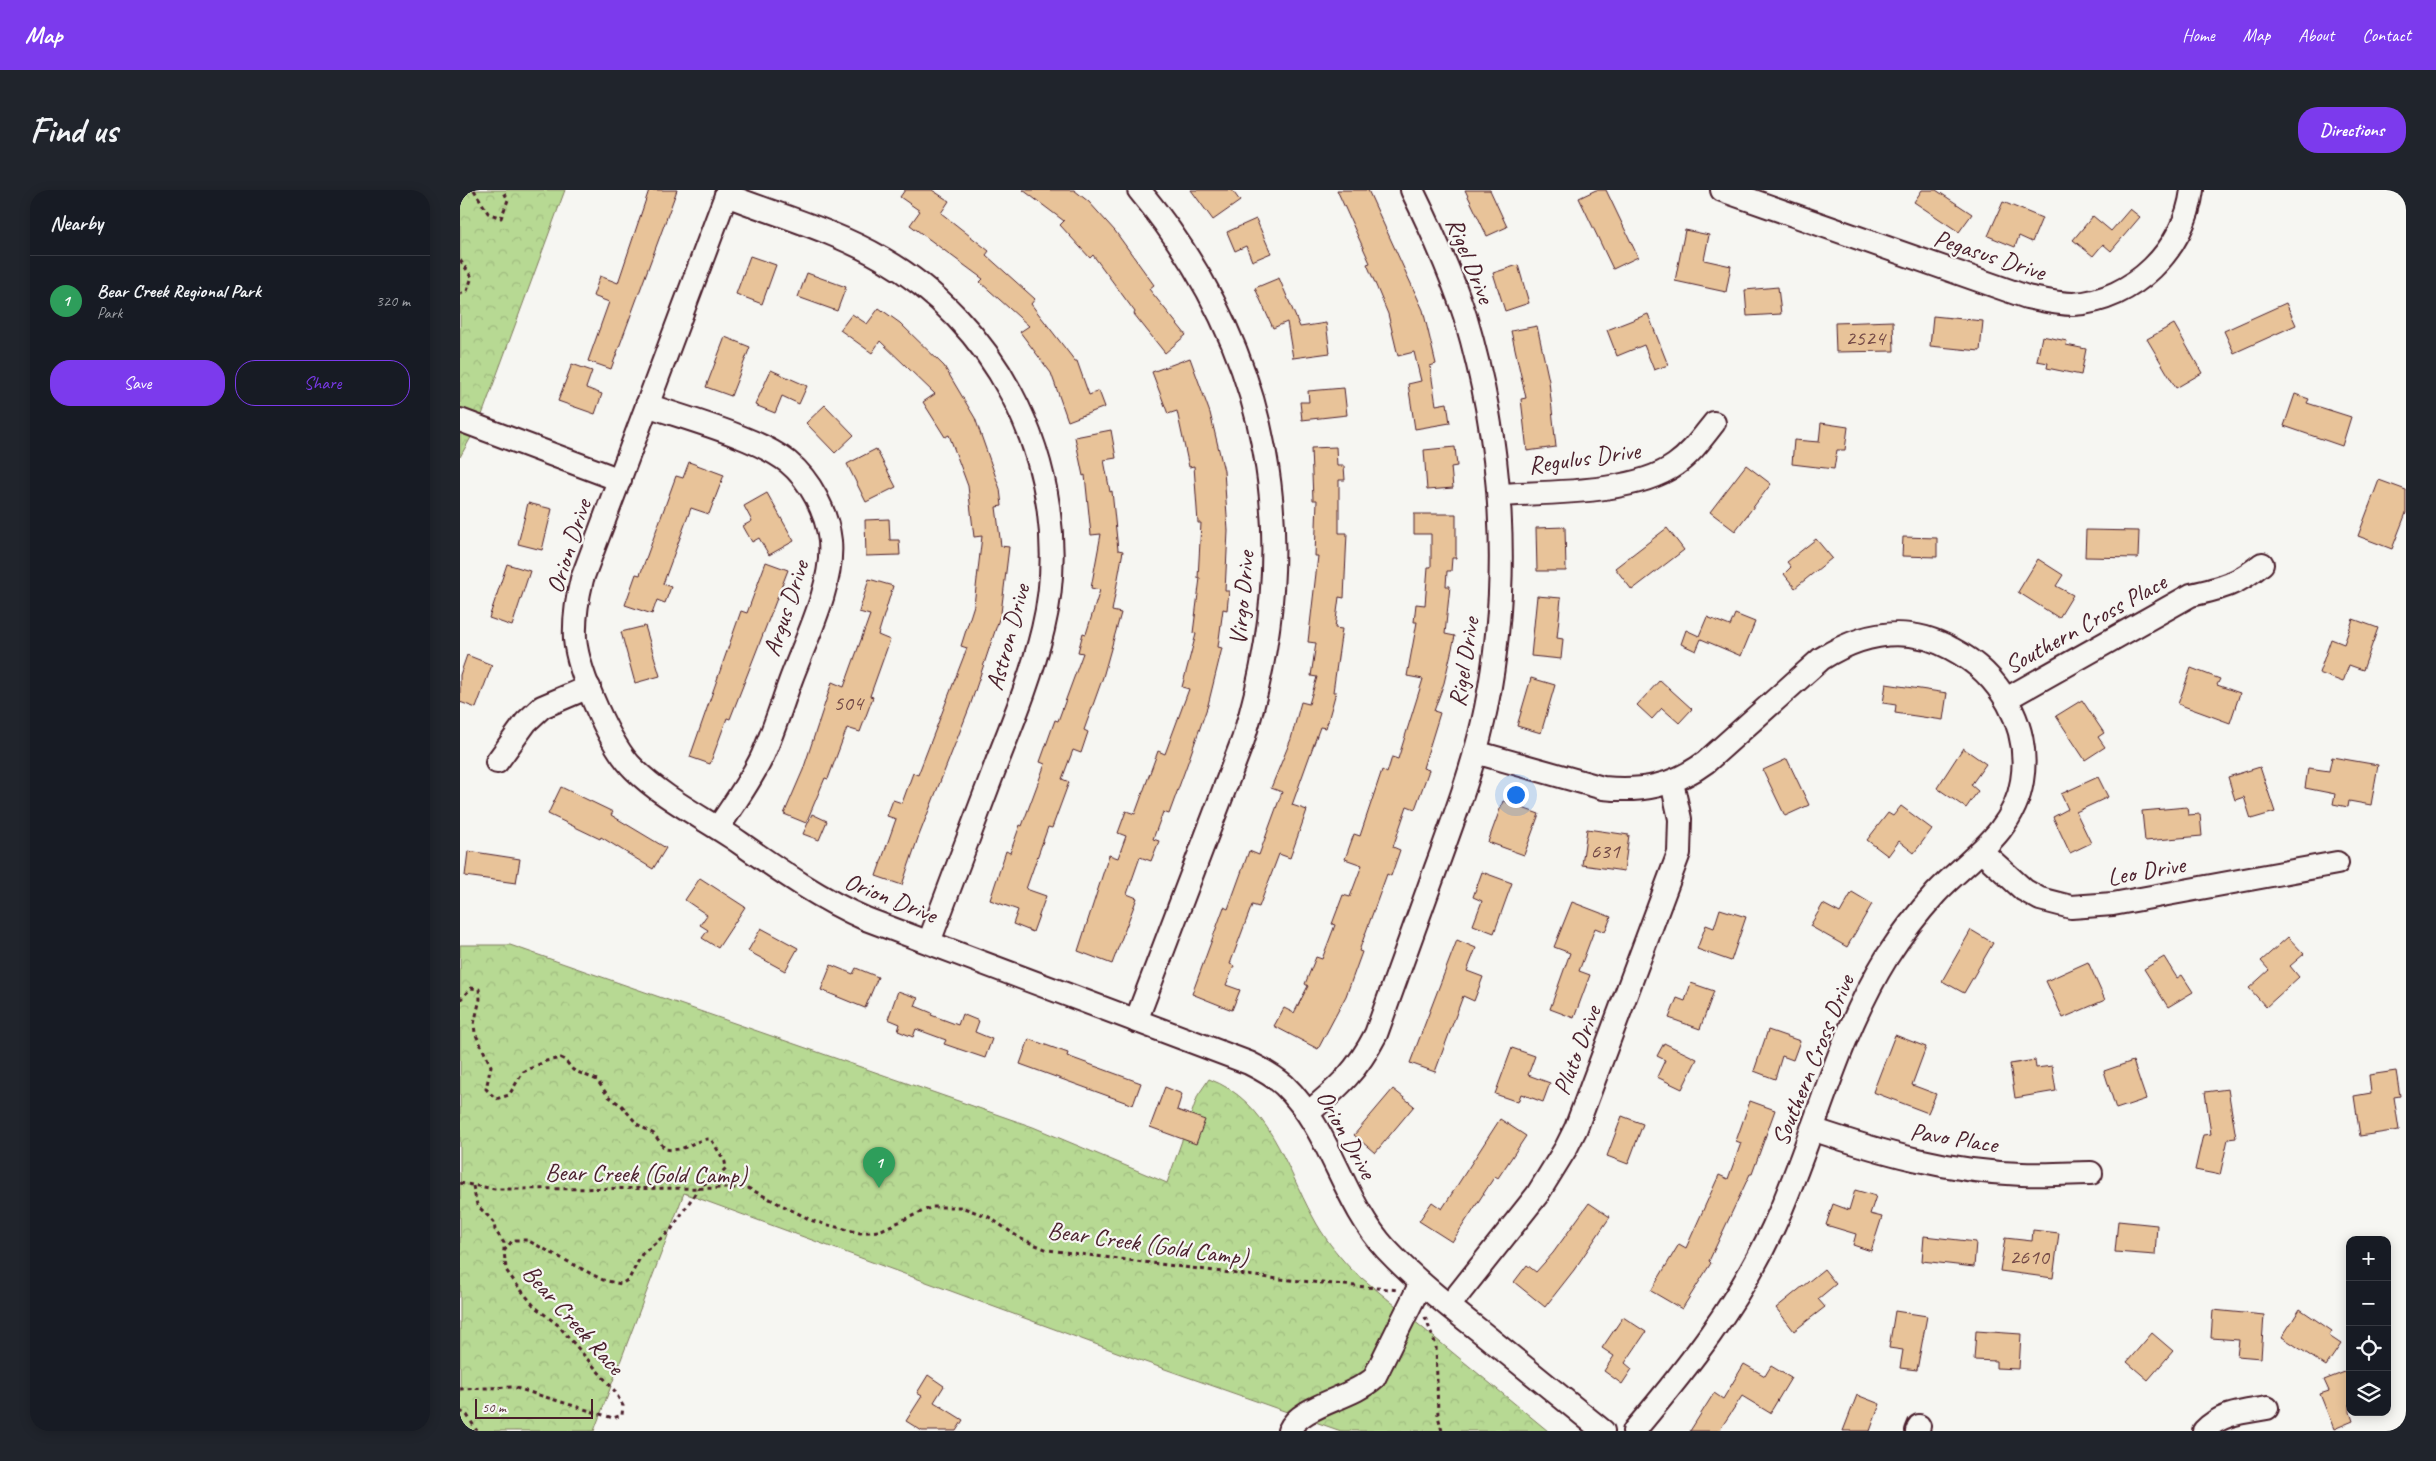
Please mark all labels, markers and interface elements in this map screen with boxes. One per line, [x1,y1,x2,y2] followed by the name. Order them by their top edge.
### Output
[25,20,62,50] text: Map
[2182,24,2215,46] text: Home
[2243,24,2270,46] text: Map
[2298,24,2334,46] text: About
[2362,24,2411,46] text: Contact
[2298,107,2406,153] button: Directions
[30,108,117,153] text: Find us
[50,210,103,236] text: Nearby
[1438,213,1502,310] street label: Rigel Drive
[1930,222,2051,289] street label: Pegasus Drive
[97,279,261,303] text: Bear Creek Regional Park
[62,291,70,311] text: 1
[376,291,410,311] text: 320 m
[97,303,122,323] text: Park
[1845,324,1887,352] house number: 2524
[50,360,225,406] button: Save
[235,360,410,406] button: Share
[1526,434,1644,482] street label: Regulus Drive
[539,494,600,597] street label: Orion Drive
[1222,548,1262,646] street label: Virgo Drive
[755,555,817,660] street label: Argus Drive
[1999,565,2174,682] street label: Southern Cross Place
[978,579,1038,694] street label: Astron Drive
[1441,613,1487,709] street label: Rigel Drive
[833,689,865,717] house number: 504
[1503,782,1529,808] your location
[1590,837,1621,865] house number: 631
[2105,848,2189,894] street label: Leo Drive
[840,865,943,932] street label: Orion Drive
[1764,969,1862,1150] street label: Southern Cross Drive
[1545,999,1609,1100] street label: Pluto Drive
[1309,1084,1385,1186] street label: Orion Drive
[1908,1115,2002,1161] street label: Pavo Place
[863,1147,895,1188] pin: 1
[545,1156,749,1192] street label: Bear Creek (Gold Camp)
[1046,1214,1252,1274] street label: Bear Creek (Gold Camp)
[2346,1236,2391,1416] map controls
[2346,1236,2391,1281] button: +
[2009,1243,2051,1271] house number: 2610
[515,1258,633,1383] street label: Bear Creek Race
[2346,1281,2391,1326] button: −
[2346,1326,2391,1371] button: locate
[2346,1371,2391,1416] button: layers
[475,1396,592,1419] scale bar
[482,1399,506,1416] text: 50 m

